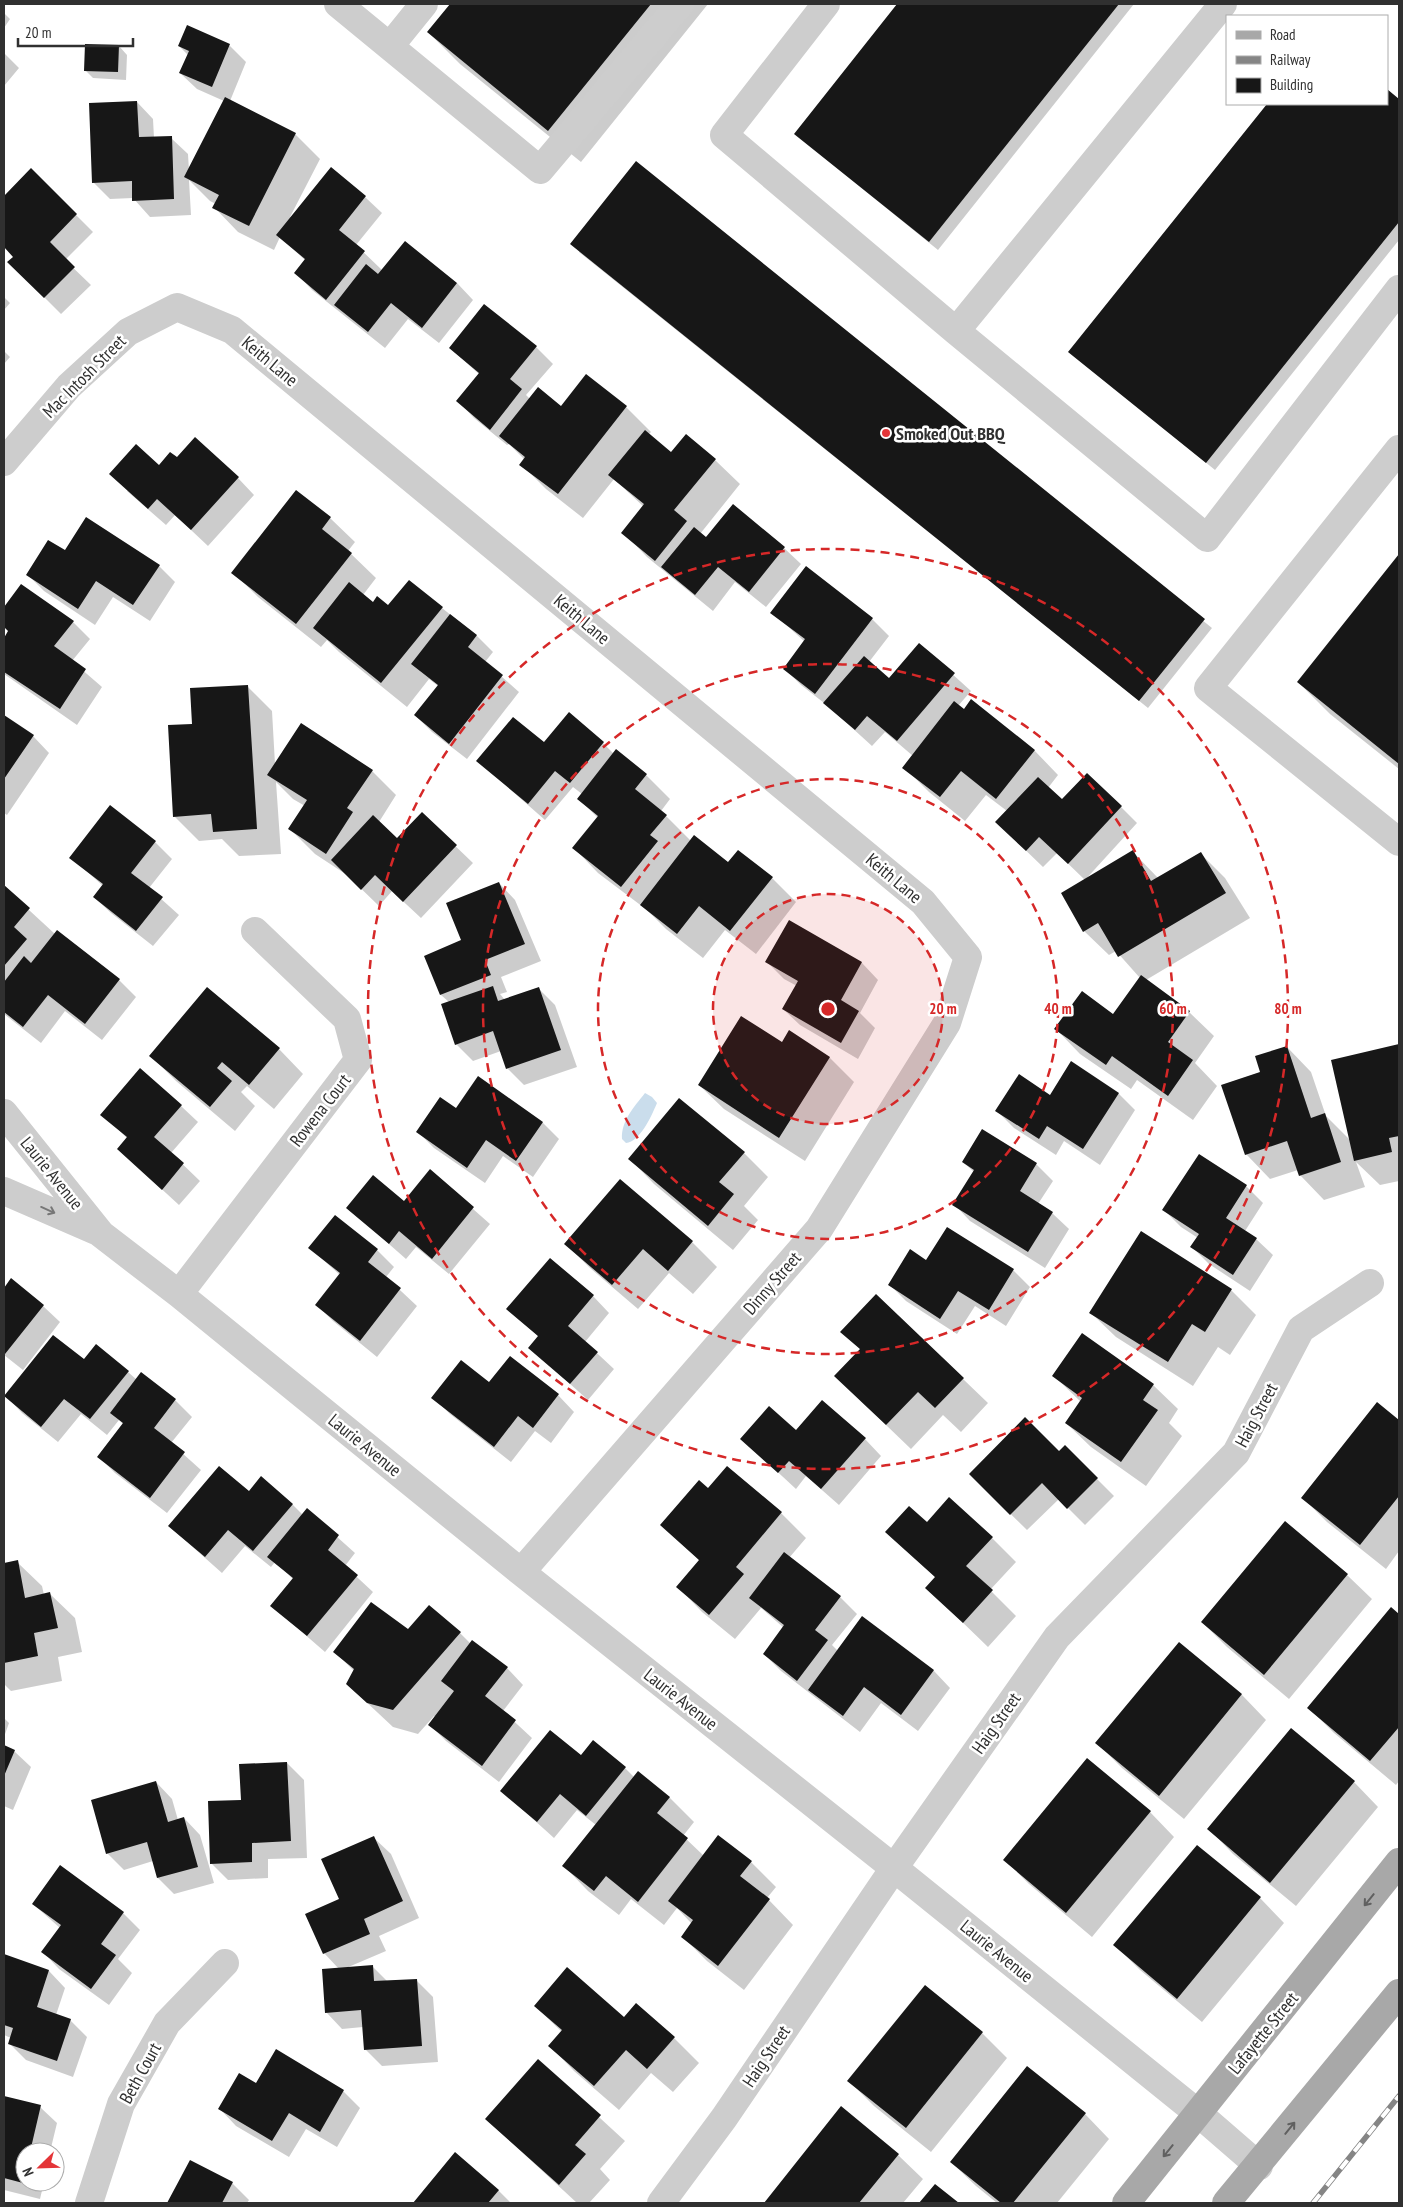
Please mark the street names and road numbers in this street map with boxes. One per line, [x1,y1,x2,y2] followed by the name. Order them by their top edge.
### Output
[38,330,130,422] street label: Mac Intosh Street
[237,331,303,391] street label: Keith Lane
[549,589,615,649] street label: Keith Lane
[861,848,927,908] street label: Keith Lane
[284,1069,356,1151] street label: Rowena Court
[16,1132,88,1214] street label: Laurie Avenue
[738,1247,806,1319] street label: Dinny Street
[1230,1379,1283,1451] street label: Haig Street
[324,1409,406,1481] street label: Laurie Avenue
[639,1663,723,1735] street label: Laurie Avenue
[967,1688,1025,1758] street label: Haig Street
[956,1915,1038,1987] street label: Laurie Avenue
[1223,1987,1303,2079] street label: Lafayette Street
[737,2021,795,2091] street label: Haig Street
[114,2038,166,2108] street label: Beth Court

